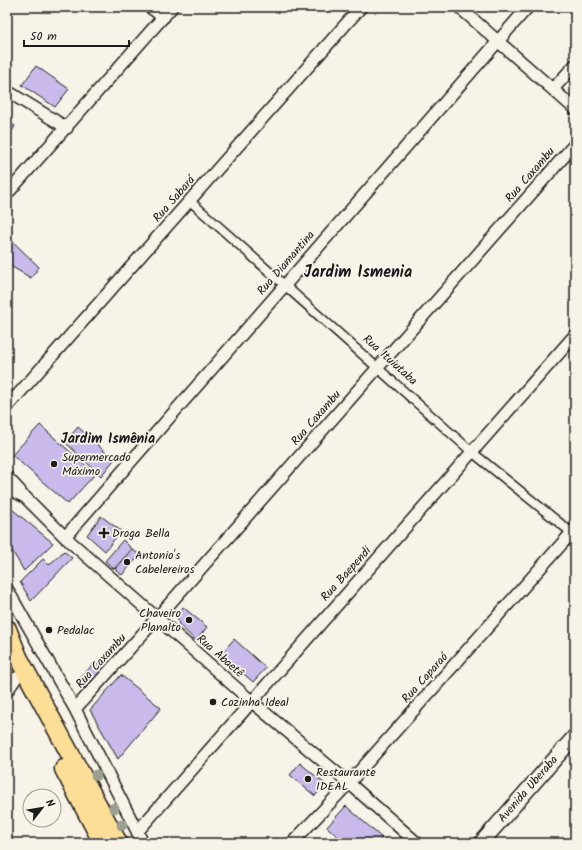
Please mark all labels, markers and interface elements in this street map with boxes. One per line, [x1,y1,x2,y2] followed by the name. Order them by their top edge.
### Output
[24,22,129,48] scale bar
[30,27,57,46] text: 50 m
[500,143,560,207] street label: Rua Caxambu
[148,170,201,227] street label: Rua Sabará
[252,226,320,300] street label: Rua Diamantina
[304,260,412,285] district label: Jardim Ismenia
[358,330,422,390] street label: Rua Ituiutaba
[286,386,346,450] street label: Rua Caxambu
[61,428,155,450] district label: Jardim Ismênia
[62,448,131,481] place label: Supermercado Máximo
[49,459,59,469] marker: Supermercado Máximo
[112,524,170,543] place label: Droga Bella
[99,528,109,538] marker: Droga Bella
[316,541,377,606] street label: Rua Baependi
[135,546,195,579] place label: Antonio's Cabelereiros
[122,557,132,567] marker: Antonio's Cabelereiros
[139,604,181,637] place label: Chaveiro Planalto
[184,615,194,625] marker: Chaveiro Planalto
[57,621,94,640] place label: Pedalac
[44,625,54,635] marker: Pedalac
[71,629,131,693] street label: Rua Caxambu
[192,630,249,683] street label: Rua Abaetê
[397,648,453,708] street label: Rua Caparaó
[221,693,289,712] place label: Cozinha Ideal
[208,697,218,707] marker: Cozinha Ideal
[493,751,563,827] street label: Avenida Uberaba
[316,763,376,796] place label: Restaurante IDEAL
[303,774,313,784] marker: Restaurante IDEAL
[22,788,62,828] north arrow
[40,796,59,811] text: N

